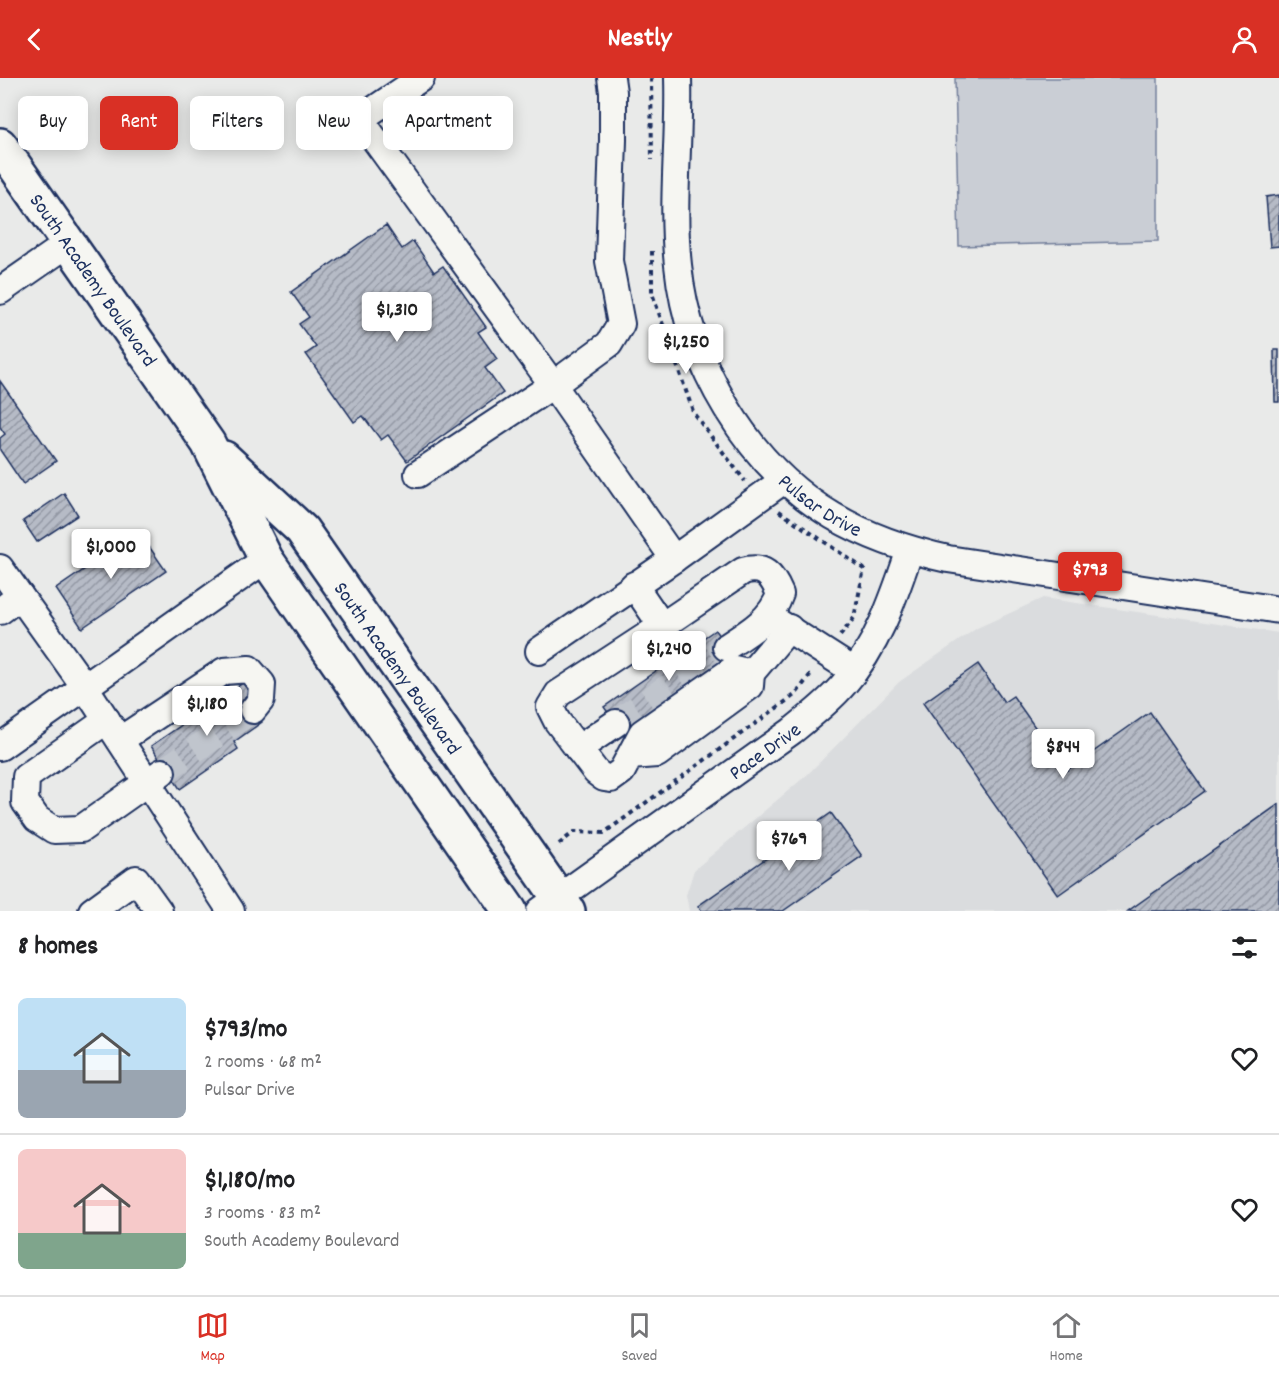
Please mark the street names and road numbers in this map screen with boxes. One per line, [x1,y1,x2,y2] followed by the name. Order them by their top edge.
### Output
[20,188,163,374] street label: South Academy Boulevard
[770,468,866,547] street label: Pulsar Drive
[325,577,467,762] street label: South Academy Boulevard
[724,717,809,789] street label: Pace Drive

